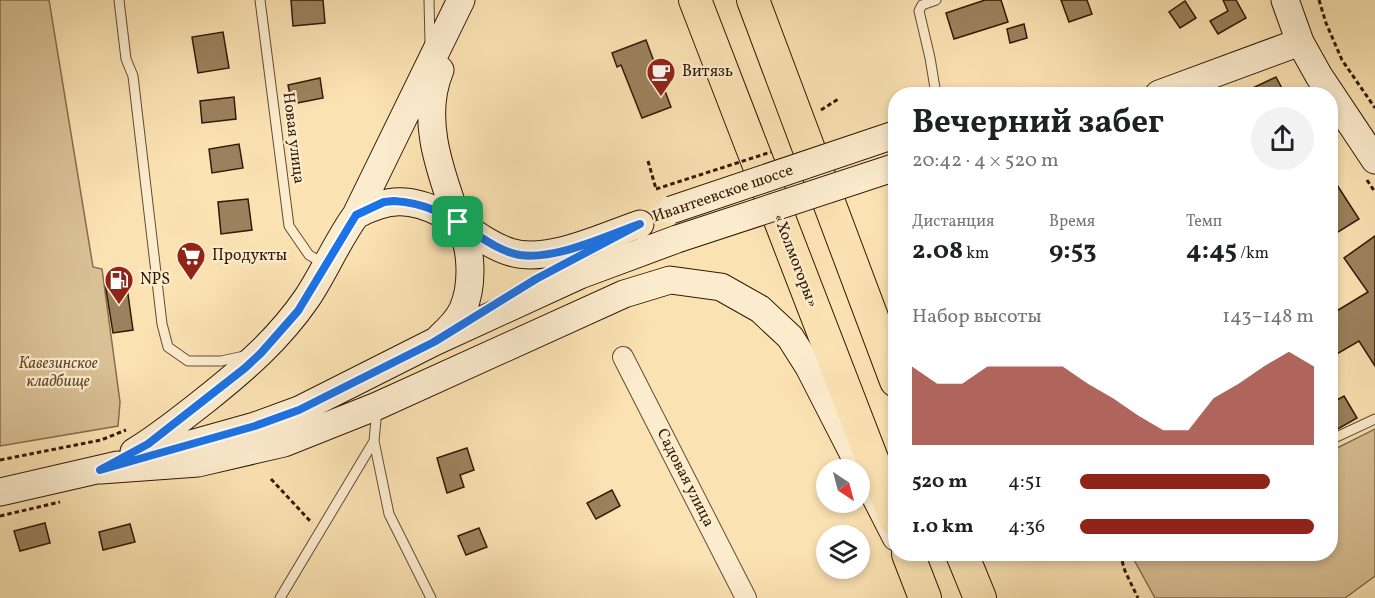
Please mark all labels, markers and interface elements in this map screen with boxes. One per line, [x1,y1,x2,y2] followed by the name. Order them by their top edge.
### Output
[645,56,677,98] cafe icon: Витязь
[682,61,733,83] place label: Витязь
[276,91,310,185] street label: Новая улица
[912,101,1164,147] text: Вечерний забег
[1251,107,1314,170] button: share
[912,147,1059,175] text: 20:42 · 4 × 520 m
[650,160,796,228] street label: Ивантеевское шоссе
[432,196,483,247] pin
[441,205,474,238] icon: arrive
[767,211,823,311] street label: «Холмогоры»
[912,211,994,233] text: Дистанция
[1049,211,1095,233] text: Время
[1186,211,1222,233] text: Темп
[912,233,963,269] text: 2.08
[1049,233,1097,269] text: 9:53
[1186,233,1237,269] text: 4:45
[175,240,207,282] supermarket icon: Продукты
[963,243,989,265] text: km
[1237,243,1269,265] text: /km
[212,245,287,267] place label: Продукты
[103,264,135,306] fuel station icon: NPS
[140,269,170,291] place label: NPS
[912,303,1042,331] text: Набор высоты
[1222,303,1314,331] text: 143–148 m
[18,353,98,393] park label: Кавезинское кладбище
[651,425,719,531] street label: Садовая улица
[816,459,870,513] north arrow
[816,459,870,579] map controls
[912,468,968,496] text: 520 m
[1008,468,1042,496] text: 4:51
[912,513,974,541] text: 1.0 km
[1008,513,1045,541] text: 4:36
[816,525,870,579] button: layers

